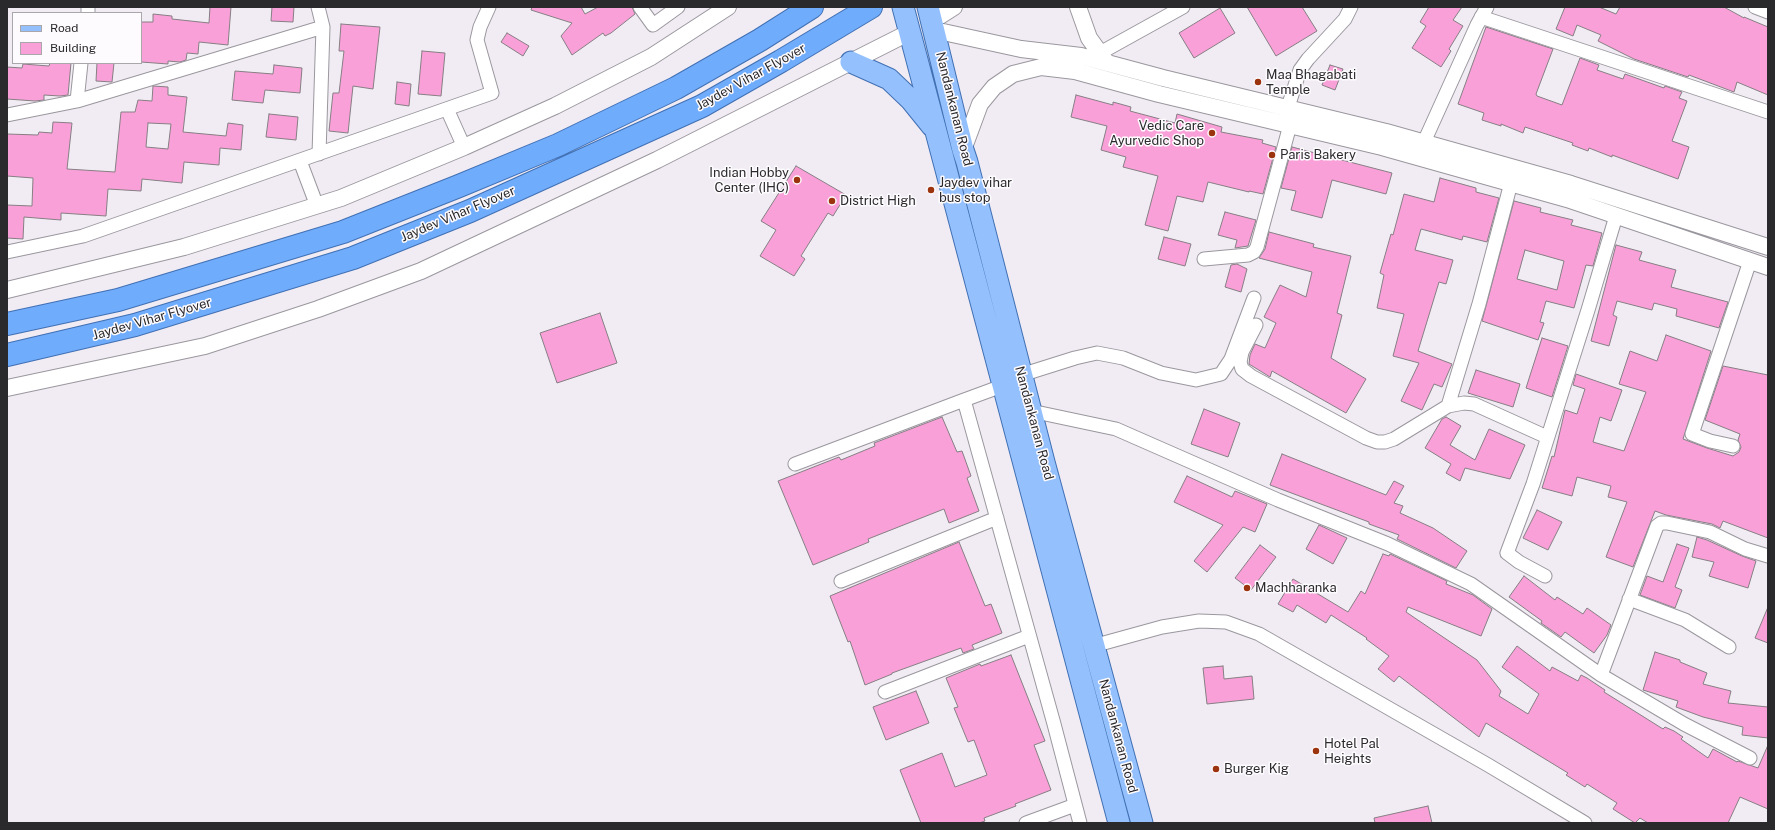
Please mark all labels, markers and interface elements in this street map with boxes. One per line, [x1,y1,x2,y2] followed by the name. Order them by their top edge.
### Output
[12,12,142,64] legend
[50,21,78,35] text: Road
[694,40,808,114] street label: Jaydev Vihar Flyover
[50,41,96,55] text: Building
[932,50,976,168] street label: Nandankanan Road
[1266,67,1356,98] place label: Maa Bhagabati Temple
[1253,77,1263,87] marker: Maa Bhagabati Temple
[1109,118,1204,149] place label: Vedic Care Ayurvedic Shop
[1207,128,1217,138] marker: Vedic Care Ayurvedic Shop
[1280,147,1356,163] place label: Paris Bakery
[1267,150,1277,160] marker: Paris Bakery
[709,165,789,196] place label: Indian Hobby Center (IHC)
[792,175,802,185] marker: Indian Hobby Center (IHC)
[939,175,1012,206] place label: Jaydev vihar bus stop
[398,183,518,245] street label: Jaydev Vihar Flyover
[926,185,936,195] marker: Jaydev vihar bus stop
[840,193,916,209] place label: District High
[827,196,837,206] marker: District High
[91,295,213,343] street label: Jaydev Vihar Flyover
[1011,364,1057,482] street label: Nandankanan Road
[1255,580,1337,596] place label: Machharanka
[1242,583,1252,593] marker: Machharanka
[1095,677,1141,795] street label: Nandankanan Road
[1324,736,1380,767] place label: Hotel Pal Heights
[1311,746,1321,756] marker: Hotel Pal Heights
[1224,761,1289,777] place label: Burger Kig
[1211,764,1221,774] marker: Burger Kig

